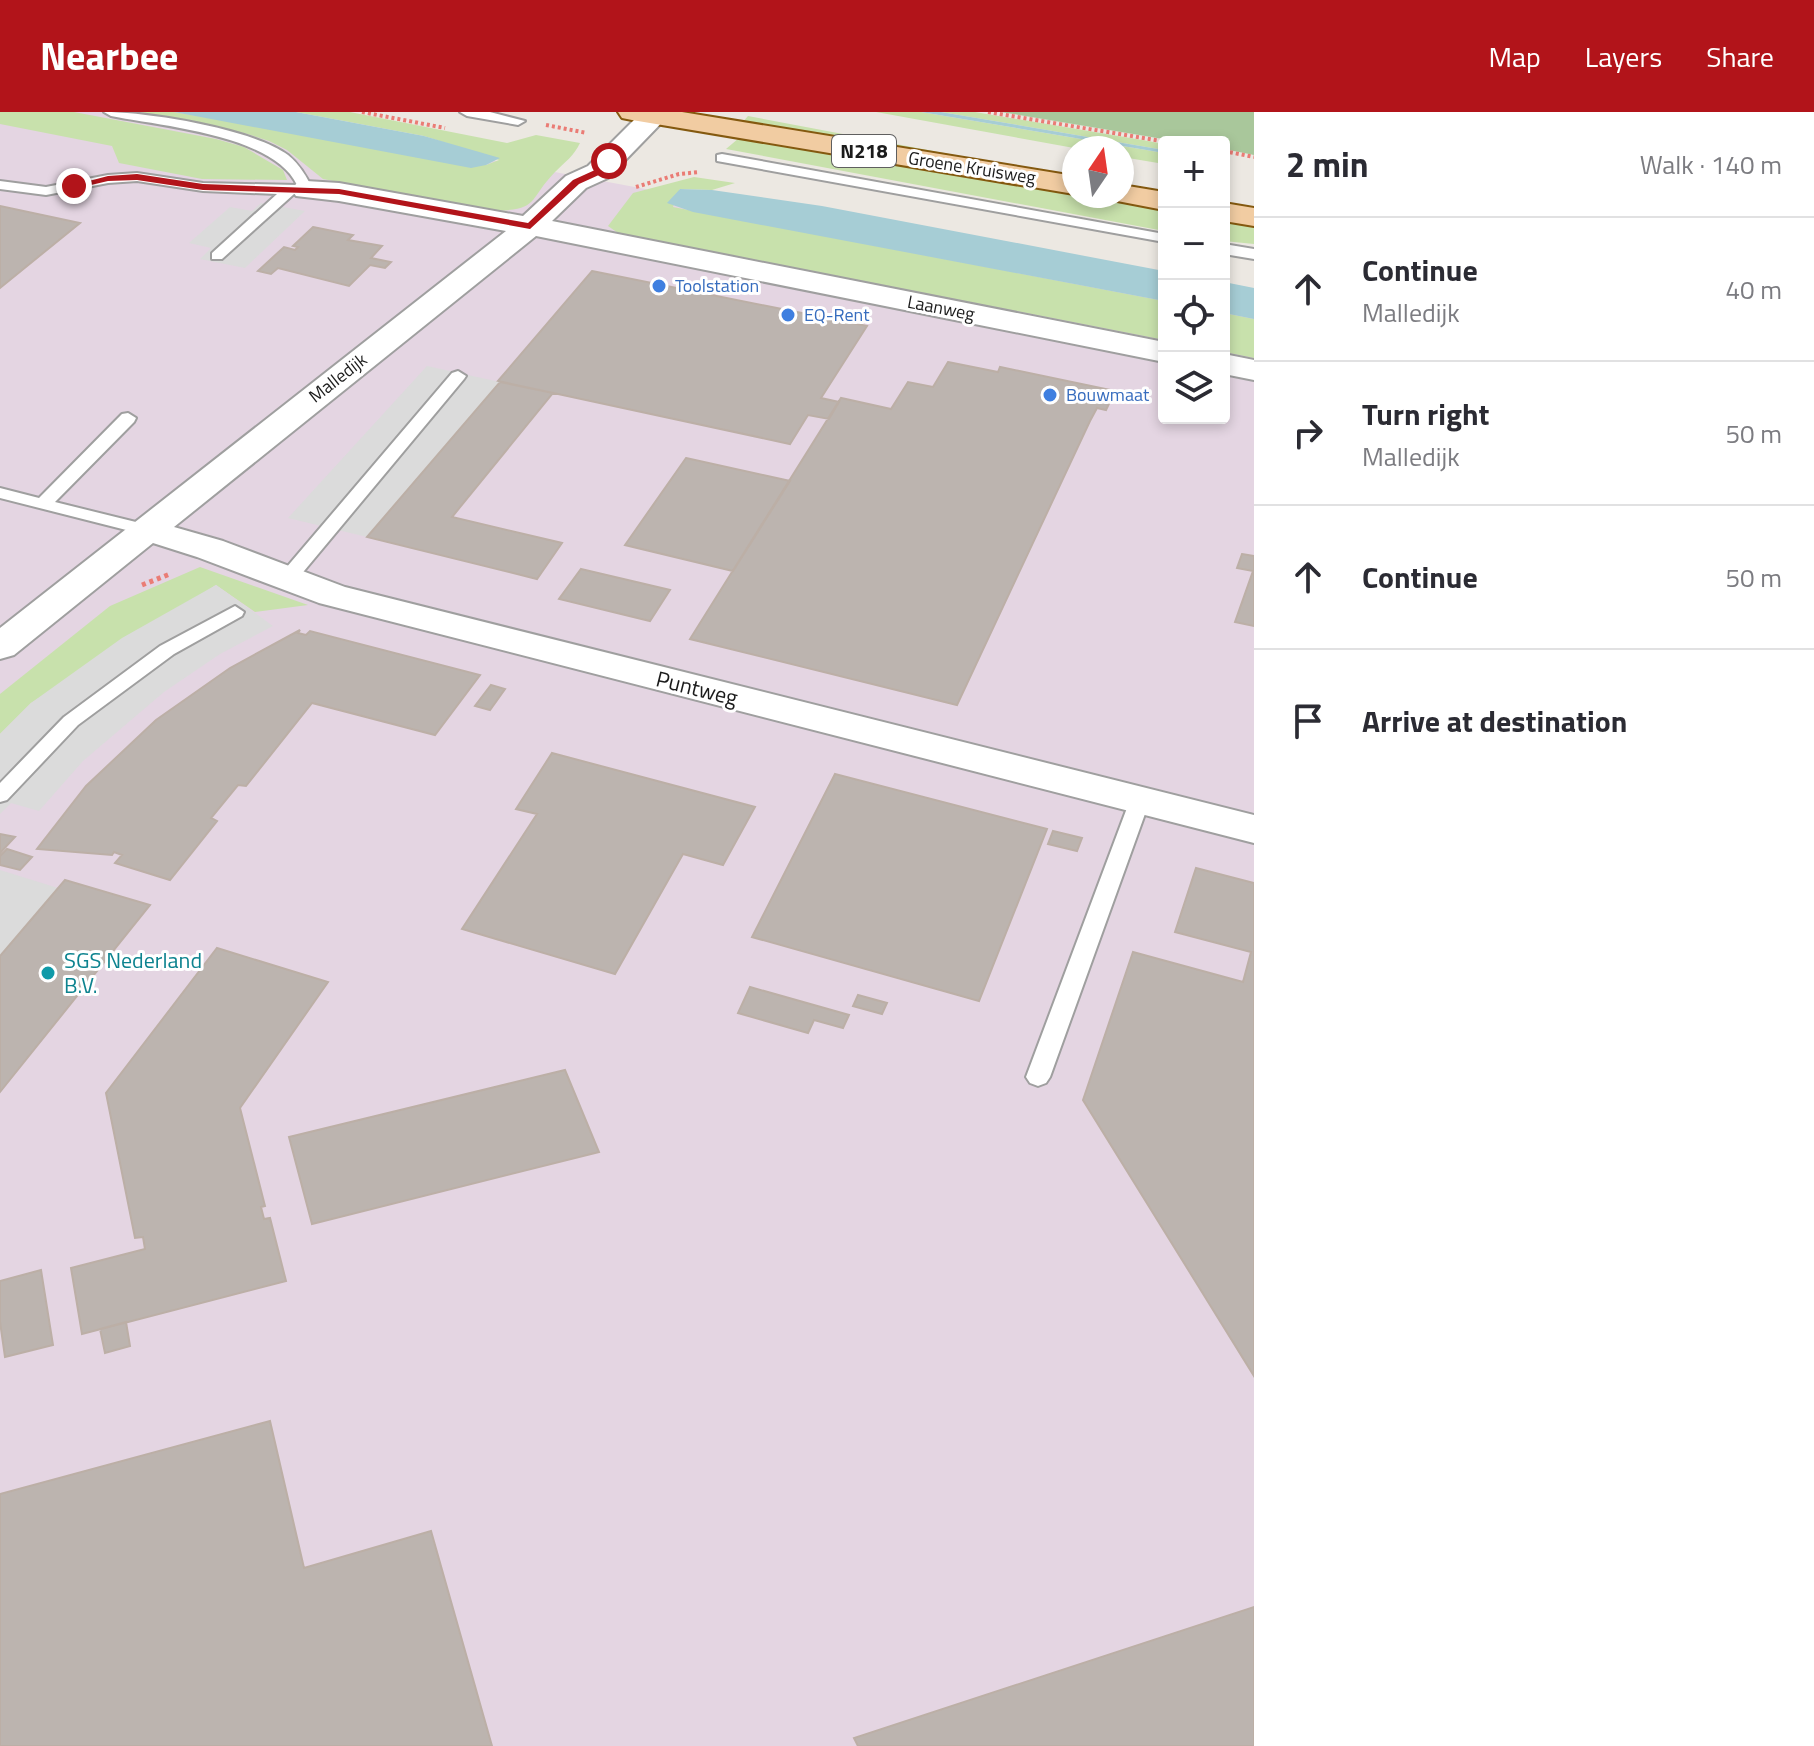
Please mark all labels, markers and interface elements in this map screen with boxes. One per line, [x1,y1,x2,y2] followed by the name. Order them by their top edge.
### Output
[40,27,178,85] text: Nearbee
[1488,35,1541,78] text: Map
[1585,35,1662,78] text: Layers
[1706,35,1774,78] text: Share
[832,135,896,167] road number: N218
[1062,136,1134,208] north arrow
[1158,136,1230,424] map controls
[1158,136,1230,208] button: +
[1286,138,1369,190] text: 2 min
[591,143,627,179] route start
[906,144,1038,191] street label: Groene Kruisweg
[1640,145,1782,184] text: Walk · 140 m
[56,168,92,204] route end
[1158,208,1230,280] button: −
[1362,247,1478,293] text: Continue
[1286,267,1330,311] icon: ahead
[1725,270,1782,309] text: 40 m
[675,272,759,299] place label: Toolstation
[650,277,668,295] marker: Toolstation
[1158,280,1230,352] button: locate
[905,288,977,327] street label: Laanweg
[1362,293,1460,332] text: Malledijk
[804,301,870,328] place label: EQ-Rent
[779,306,797,324] marker: EQ-Rent
[303,346,373,409] street label: Malledijk
[1158,352,1230,424] button: layers
[1066,381,1150,408] place label: Bouwmaat
[1041,386,1059,404] marker: Bouwmaat
[1362,391,1490,437] text: Turn right
[1286,411,1330,455] icon: right
[1725,414,1782,453] text: 50 m
[1362,437,1460,476] text: Malledijk
[1362,554,1478,600] text: Continue
[1286,555,1330,599] icon: ahead
[1725,558,1782,597] text: 50 m
[652,661,742,715] street label: Puntweg
[1362,698,1627,744] text: Arrive at destination
[1286,699,1330,743] icon: arrive
[64,943,202,1002] place label: SGS Nederland B.V.
[39,964,57,982] marker: SGS Nederland B.V.

